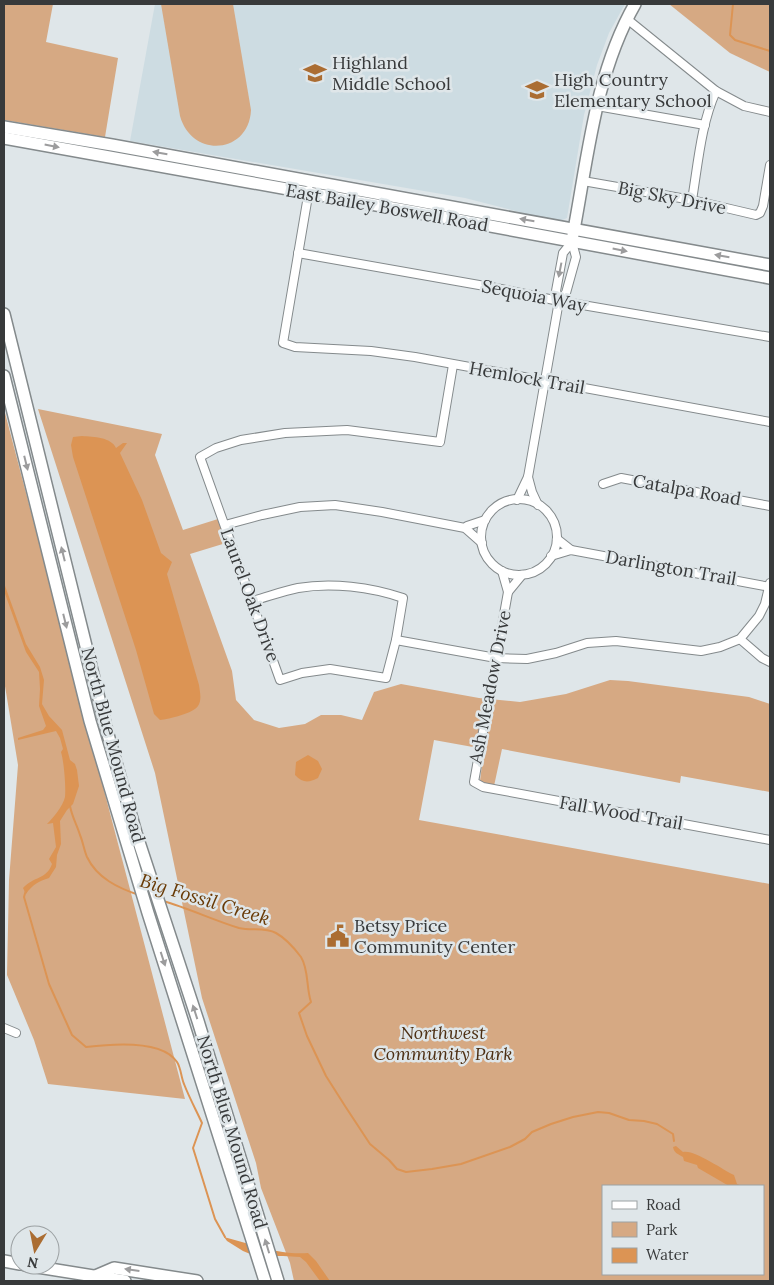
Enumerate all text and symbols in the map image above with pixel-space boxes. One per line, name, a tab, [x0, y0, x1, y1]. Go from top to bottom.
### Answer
place label: Highland Middle School	[332, 51, 451, 95]
school or university icon: Highland Middle School	[302, 60, 328, 86]
place label: High Country Elementary School	[554, 68, 712, 112]
school or university icon: High Country Elementary School	[524, 77, 550, 103]
one-way arrow	[44, 142, 59, 150]
one-way arrow	[152, 149, 168, 157]
street label: Big Sky Drive	[616, 176, 728, 219]
street label: East Bailey Boswell Road	[284, 178, 490, 237]
one-way arrow	[518, 215, 534, 223]
one-way arrow	[613, 247, 629, 255]
one-way arrow	[714, 251, 730, 259]
one-way arrow	[556, 263, 564, 278]
street label: Sequoia Way	[480, 274, 589, 317]
street label: Hemlock Trail	[467, 356, 587, 399]
one-way arrow	[22, 456, 30, 471]
street label: Catalpa Road	[631, 469, 743, 510]
street label: Laurel Oak Drive	[216, 525, 285, 665]
street label: Darlington Trail	[604, 545, 738, 590]
one-way arrow	[59, 546, 67, 561]
street label: Ash Meadow Drive	[463, 608, 516, 767]
one-way arrow	[61, 613, 69, 628]
street label: North Blue Mound Road	[76, 645, 151, 845]
street label: Fall Wood Trail	[558, 790, 685, 835]
water label: Big Fossil Creek	[137, 868, 273, 930]
place label: Betsy Price Community Center	[354, 914, 515, 958]
public building icon: Betsy Price Community Center	[325, 923, 351, 949]
one-way arrow	[160, 952, 168, 967]
one-way arrow	[191, 1005, 198, 1020]
park label: Northwest Community Park	[373, 1021, 513, 1065]
street label: North Blue Mound Road	[192, 1032, 273, 1232]
legend	[602, 1185, 764, 1275]
text: Road	[646, 1195, 681, 1214]
text: Park	[646, 1220, 677, 1239]
north arrow	[10, 1225, 60, 1275]
one-way arrow	[263, 1239, 271, 1254]
text: Water	[646, 1245, 689, 1264]
text: N	[26, 1253, 40, 1273]
one-way arrow	[124, 1266, 140, 1274]

